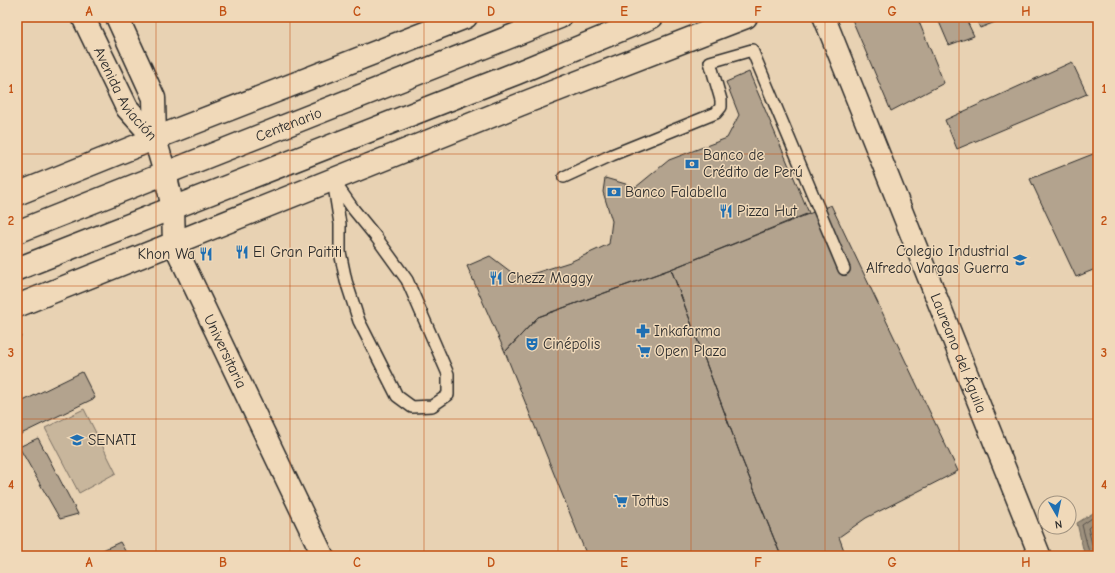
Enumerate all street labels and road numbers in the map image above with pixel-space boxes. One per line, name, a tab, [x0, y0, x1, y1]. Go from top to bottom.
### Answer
street label: Avenida Aviación	[90, 44, 161, 144]
street label: Centenario	[253, 103, 324, 146]
street label: Laureano del Águila	[927, 291, 991, 416]
street label: Universitaria	[200, 311, 251, 391]

